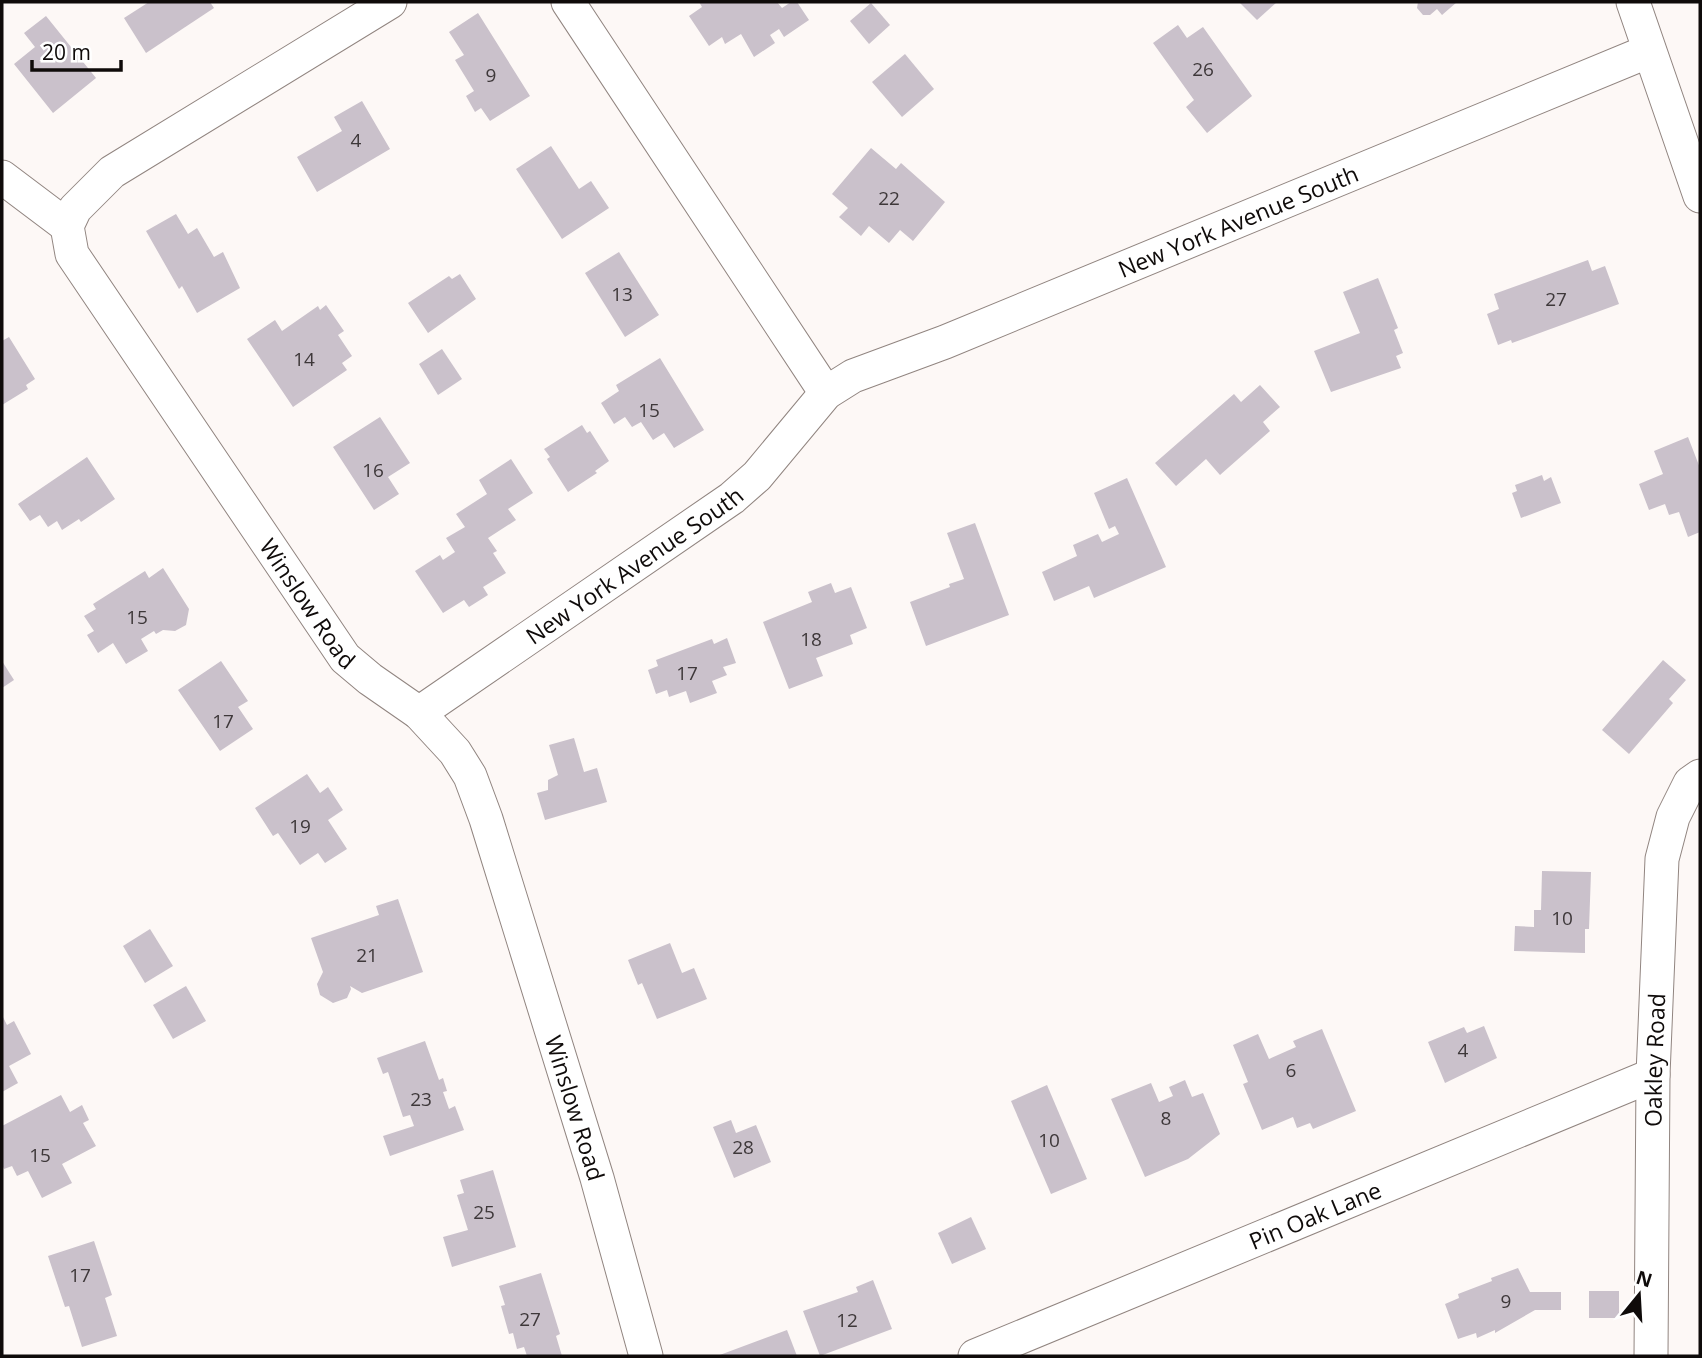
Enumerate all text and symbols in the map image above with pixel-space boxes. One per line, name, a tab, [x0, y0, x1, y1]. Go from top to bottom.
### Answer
scale bar	[32, 28, 121, 72]
text: 20 m	[42, 38, 91, 66]
house number: 26	[1192, 56, 1214, 82]
house number: 9	[486, 62, 496, 88]
house number: 4	[351, 127, 362, 153]
street label: New York Avenue South	[1113, 157, 1363, 285]
house number: 22	[878, 185, 900, 211]
house number: 13	[611, 281, 633, 307]
house number: 27	[1545, 286, 1567, 312]
house number: 14	[293, 346, 315, 372]
house number: 15	[638, 397, 660, 423]
house number: 16	[362, 457, 384, 483]
street label: New York Avenue South	[519, 479, 750, 651]
street label: Winslow Road	[253, 532, 362, 676]
house number: 15	[126, 604, 148, 630]
house number: 18	[800, 626, 822, 652]
house number: 17	[676, 660, 698, 686]
house number: 17	[212, 708, 234, 734]
house number: 19	[289, 813, 311, 839]
house number: 10	[1551, 905, 1573, 931]
house number: 21	[356, 942, 378, 968]
street label: Oakley Road	[1637, 992, 1672, 1127]
street label: Winslow Road	[538, 1031, 613, 1185]
house number: 4	[1458, 1037, 1469, 1063]
house number: 6	[1286, 1057, 1296, 1083]
house number: 23	[410, 1086, 432, 1112]
house number: 8	[1161, 1105, 1171, 1131]
house number: 10	[1038, 1127, 1060, 1153]
house number: 28	[732, 1134, 754, 1160]
house number: 15	[29, 1142, 51, 1168]
street label: Pin Oak Lane	[1244, 1173, 1386, 1257]
house number: 25	[473, 1199, 495, 1225]
north arrow	[1604, 1260, 1674, 1330]
house number: 17	[69, 1262, 91, 1288]
text: N	[1633, 1264, 1656, 1294]
house number: 9	[1501, 1288, 1511, 1314]
house number: 27	[519, 1306, 541, 1332]
house number: 12	[836, 1307, 858, 1333]

